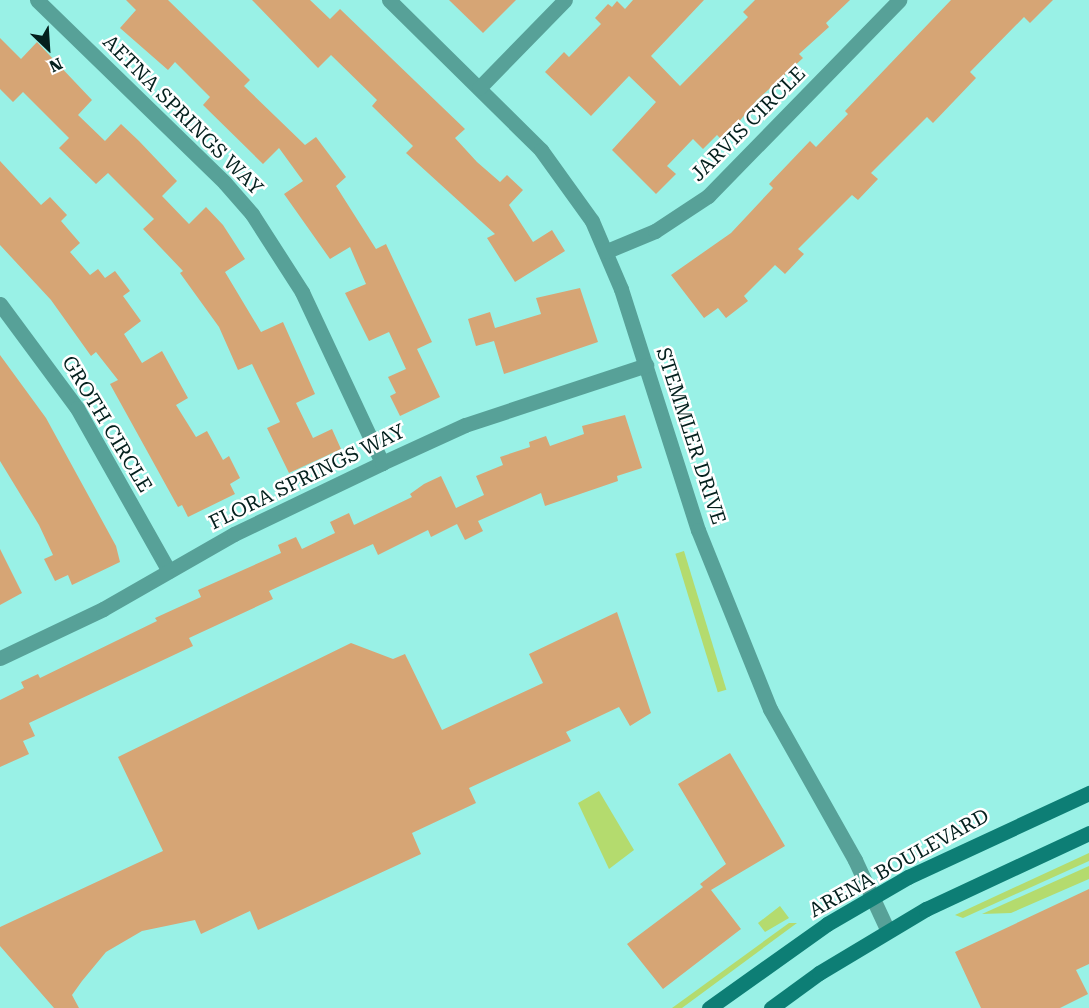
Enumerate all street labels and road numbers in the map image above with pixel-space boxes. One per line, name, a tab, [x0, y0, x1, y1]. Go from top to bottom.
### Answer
street label: AETNA SPRINGS WAY	[98, 30, 268, 200]
street label: JARVIS CIRCLE	[686, 62, 810, 186]
street label: STEMMLER DRIVE	[651, 345, 731, 527]
street label: GROTH CIRCLE	[57, 351, 157, 497]
street label: FLORA SPRINGS WAY	[205, 419, 409, 535]
street label: ARENA BOULEVARD	[805, 804, 993, 922]

